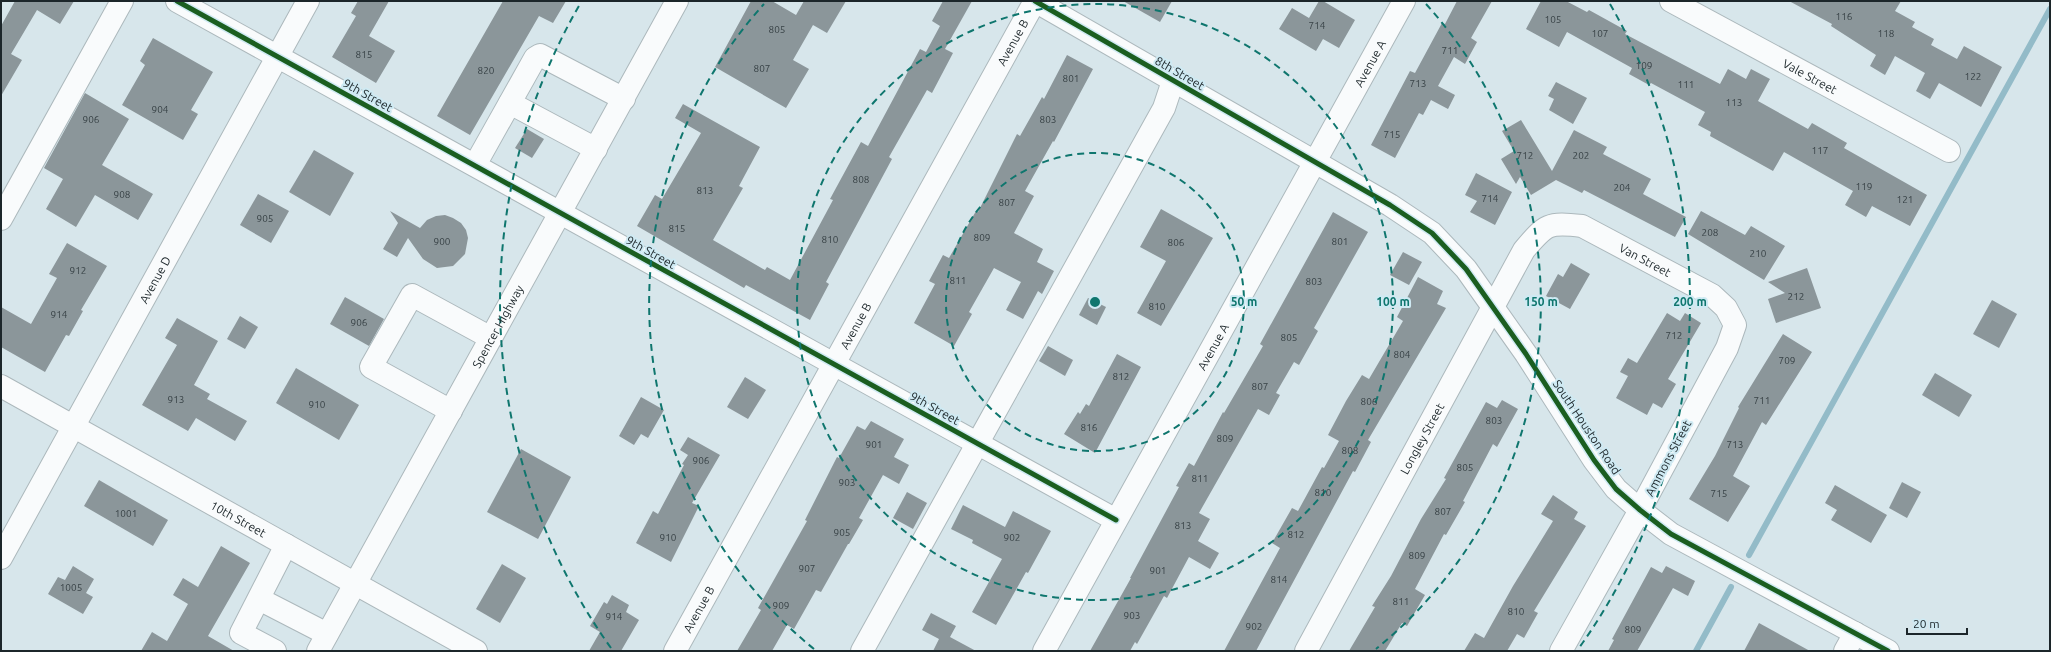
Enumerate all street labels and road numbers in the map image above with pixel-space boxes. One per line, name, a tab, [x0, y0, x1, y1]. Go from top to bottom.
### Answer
street label: Avenue B	[994, 17, 1030, 68]
street label: Avenue A	[1352, 38, 1388, 89]
street label: 8th Street	[1153, 54, 1207, 92]
street label: Vale Street	[1781, 56, 1840, 96]
street label: 9th Street	[341, 76, 395, 114]
street label: 9th Street	[624, 233, 678, 271]
street label: Van Street	[1617, 241, 1674, 279]
street label: Avenue D	[136, 254, 173, 305]
street label: Spencer Highway	[469, 282, 526, 370]
street label: Avenue B	[837, 300, 873, 351]
street label: Avenue A	[1195, 321, 1231, 372]
street label: South Houston Road	[1551, 377, 1623, 477]
street label: 9th Street	[908, 389, 962, 427]
street label: Longley Street	[1397, 400, 1446, 476]
street label: Ammons Street	[1643, 418, 1694, 498]
street label: 10th Street	[209, 498, 269, 539]
street label: Avenue B	[680, 584, 716, 634]

